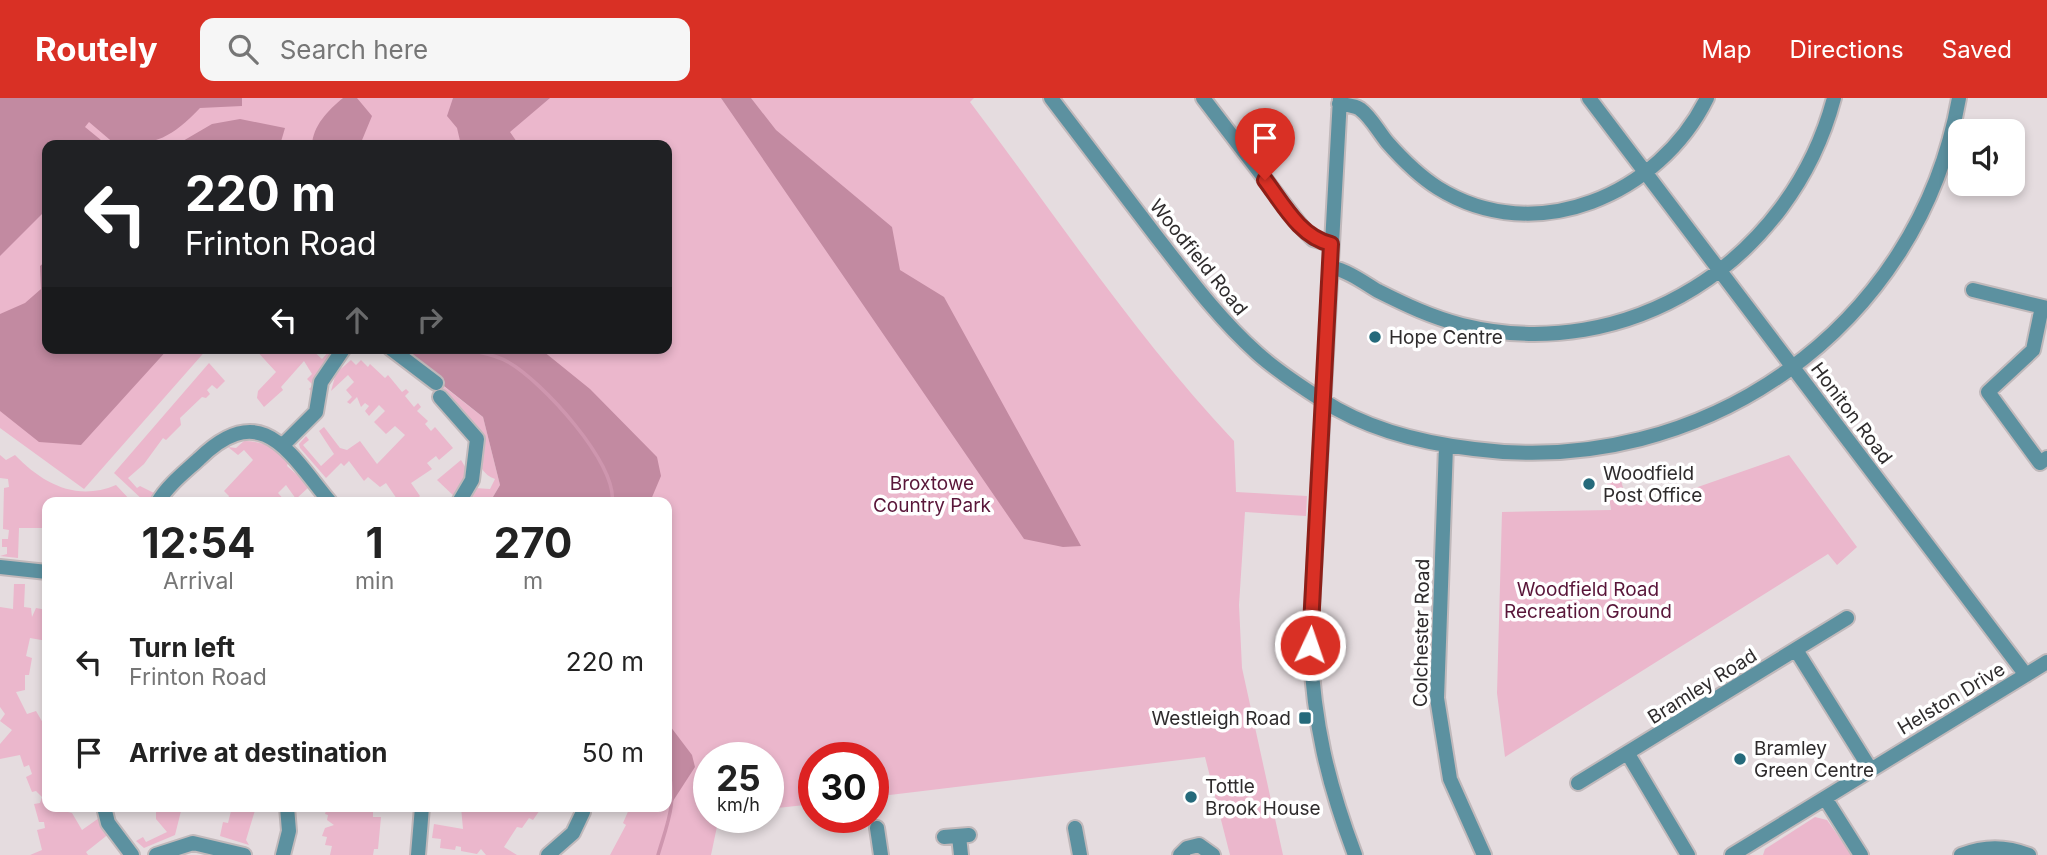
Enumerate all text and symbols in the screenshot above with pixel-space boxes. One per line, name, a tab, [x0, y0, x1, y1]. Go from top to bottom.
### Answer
search box	[200, 18, 690, 81]
text: Routely	[35, 29, 158, 69]
icon: search	[224, 30, 262, 68]
text: Search here	[280, 34, 428, 65]
text: Map	[1702, 35, 1751, 64]
text: Directions	[1789, 35, 1904, 64]
text: Saved	[1942, 35, 2012, 64]
pin	[1235, 108, 1295, 180]
icon: arrive	[1246, 119, 1284, 157]
map controls	[1948, 119, 2025, 196]
button: sound	[1948, 119, 2025, 196]
text: 220 m	[185, 164, 336, 223]
icon: left	[70, 168, 161, 259]
street label: Woodfield Road	[1145, 195, 1252, 320]
text: Frinton Road	[185, 224, 377, 263]
icon: left	[265, 301, 303, 339]
icon: ahead	[338, 301, 376, 339]
icon: right	[411, 301, 449, 339]
place label: Hope Centre	[1389, 326, 1503, 349]
marker: Hope Centre	[1367, 329, 1383, 345]
street label: Honiton Road	[1806, 358, 1897, 469]
place label: Woodfield Post Office	[1603, 462, 1702, 507]
park label: Broxtowe Country Park	[873, 472, 992, 517]
marker: Woodfield Post Office	[1581, 476, 1597, 492]
text: 12:54	[142, 517, 255, 568]
text: 1	[366, 517, 384, 568]
text: 270	[494, 517, 572, 568]
street label: Colchester Road	[1409, 559, 1434, 707]
text: Arrival	[163, 567, 234, 595]
text: min	[355, 567, 394, 595]
text: m	[523, 567, 543, 595]
park label: Woodfield Road Recreation Ground	[1504, 578, 1672, 623]
position arrow	[1273, 608, 1347, 682]
text: Turn left	[129, 632, 235, 663]
icon: left	[70, 643, 108, 681]
street label: Bramley Road	[1644, 644, 1761, 729]
text: 220 m	[566, 646, 644, 677]
street label: Helston Drive	[1893, 657, 2009, 739]
text: Frinton Road	[129, 663, 267, 691]
place label: Westleigh Road	[1152, 707, 1291, 730]
marker: Westleigh Road	[1297, 710, 1313, 726]
icon: arrive	[70, 734, 108, 772]
text: Arrive at destination	[129, 737, 388, 768]
text: 50 m	[582, 737, 644, 768]
place label: Bramley Green Centre	[1754, 737, 1874, 782]
speed limit sign: 30	[798, 742, 889, 833]
marker: Bramley Green Centre	[1732, 751, 1748, 767]
text: 25	[716, 757, 761, 799]
place label: Tottle Brook House	[1205, 775, 1321, 820]
marker: Tottle Brook House	[1183, 789, 1199, 805]
text: km/h	[717, 794, 760, 815]

